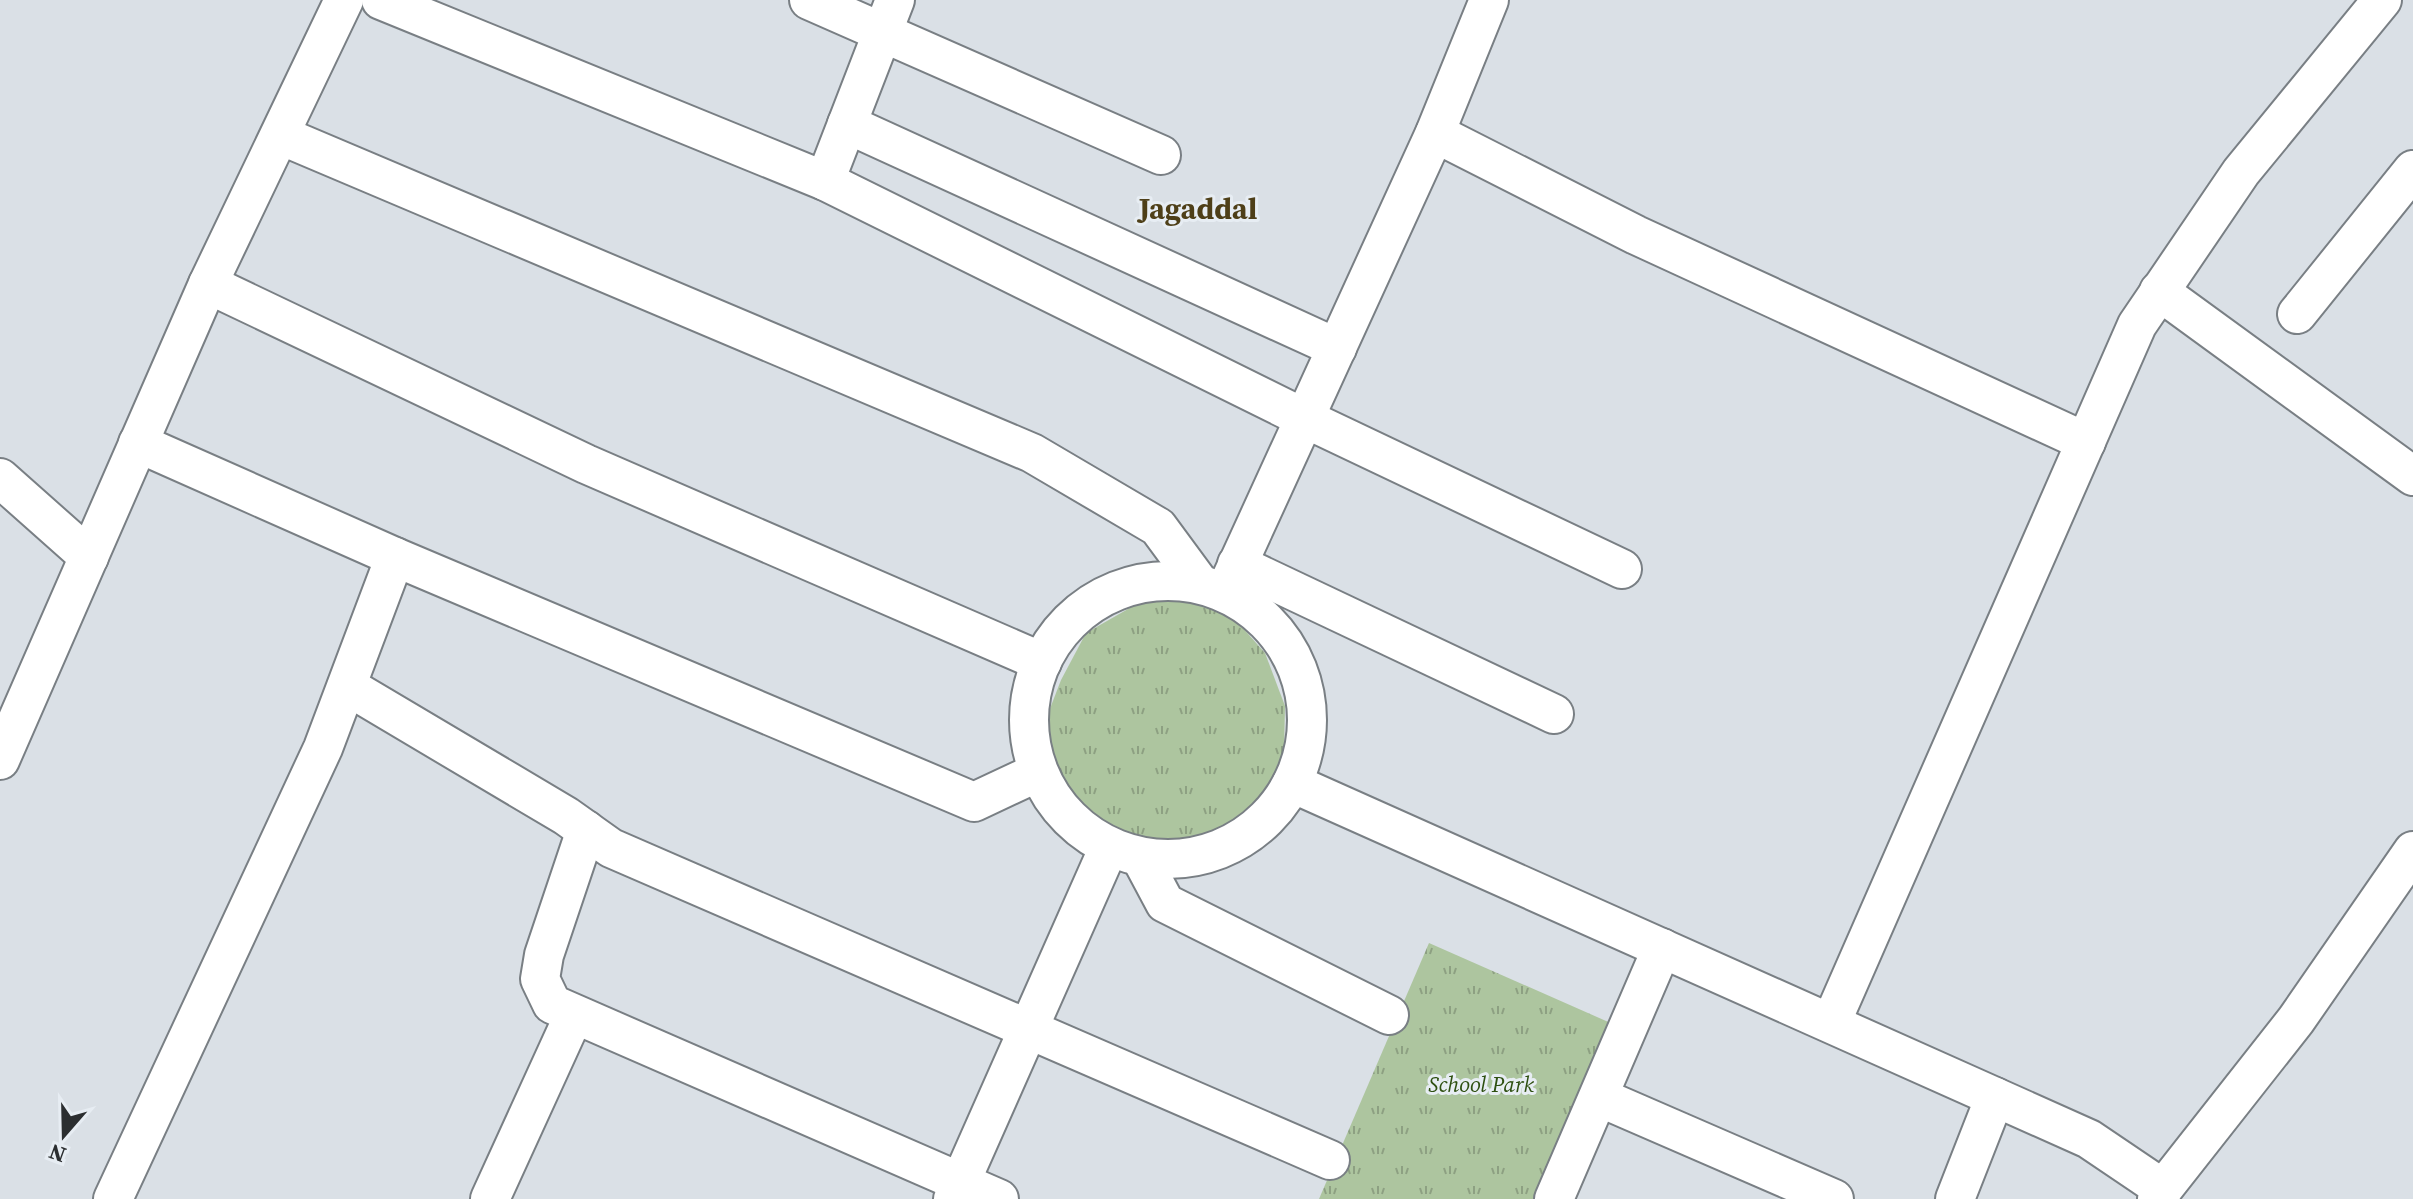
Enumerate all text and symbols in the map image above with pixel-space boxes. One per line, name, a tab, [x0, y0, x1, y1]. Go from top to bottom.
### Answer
district label: Jagaddal	[1137, 188, 1257, 229]
park label: School Park	[1428, 1069, 1534, 1099]
north arrow	[24, 1095, 104, 1175]
text: N	[44, 1137, 70, 1171]

